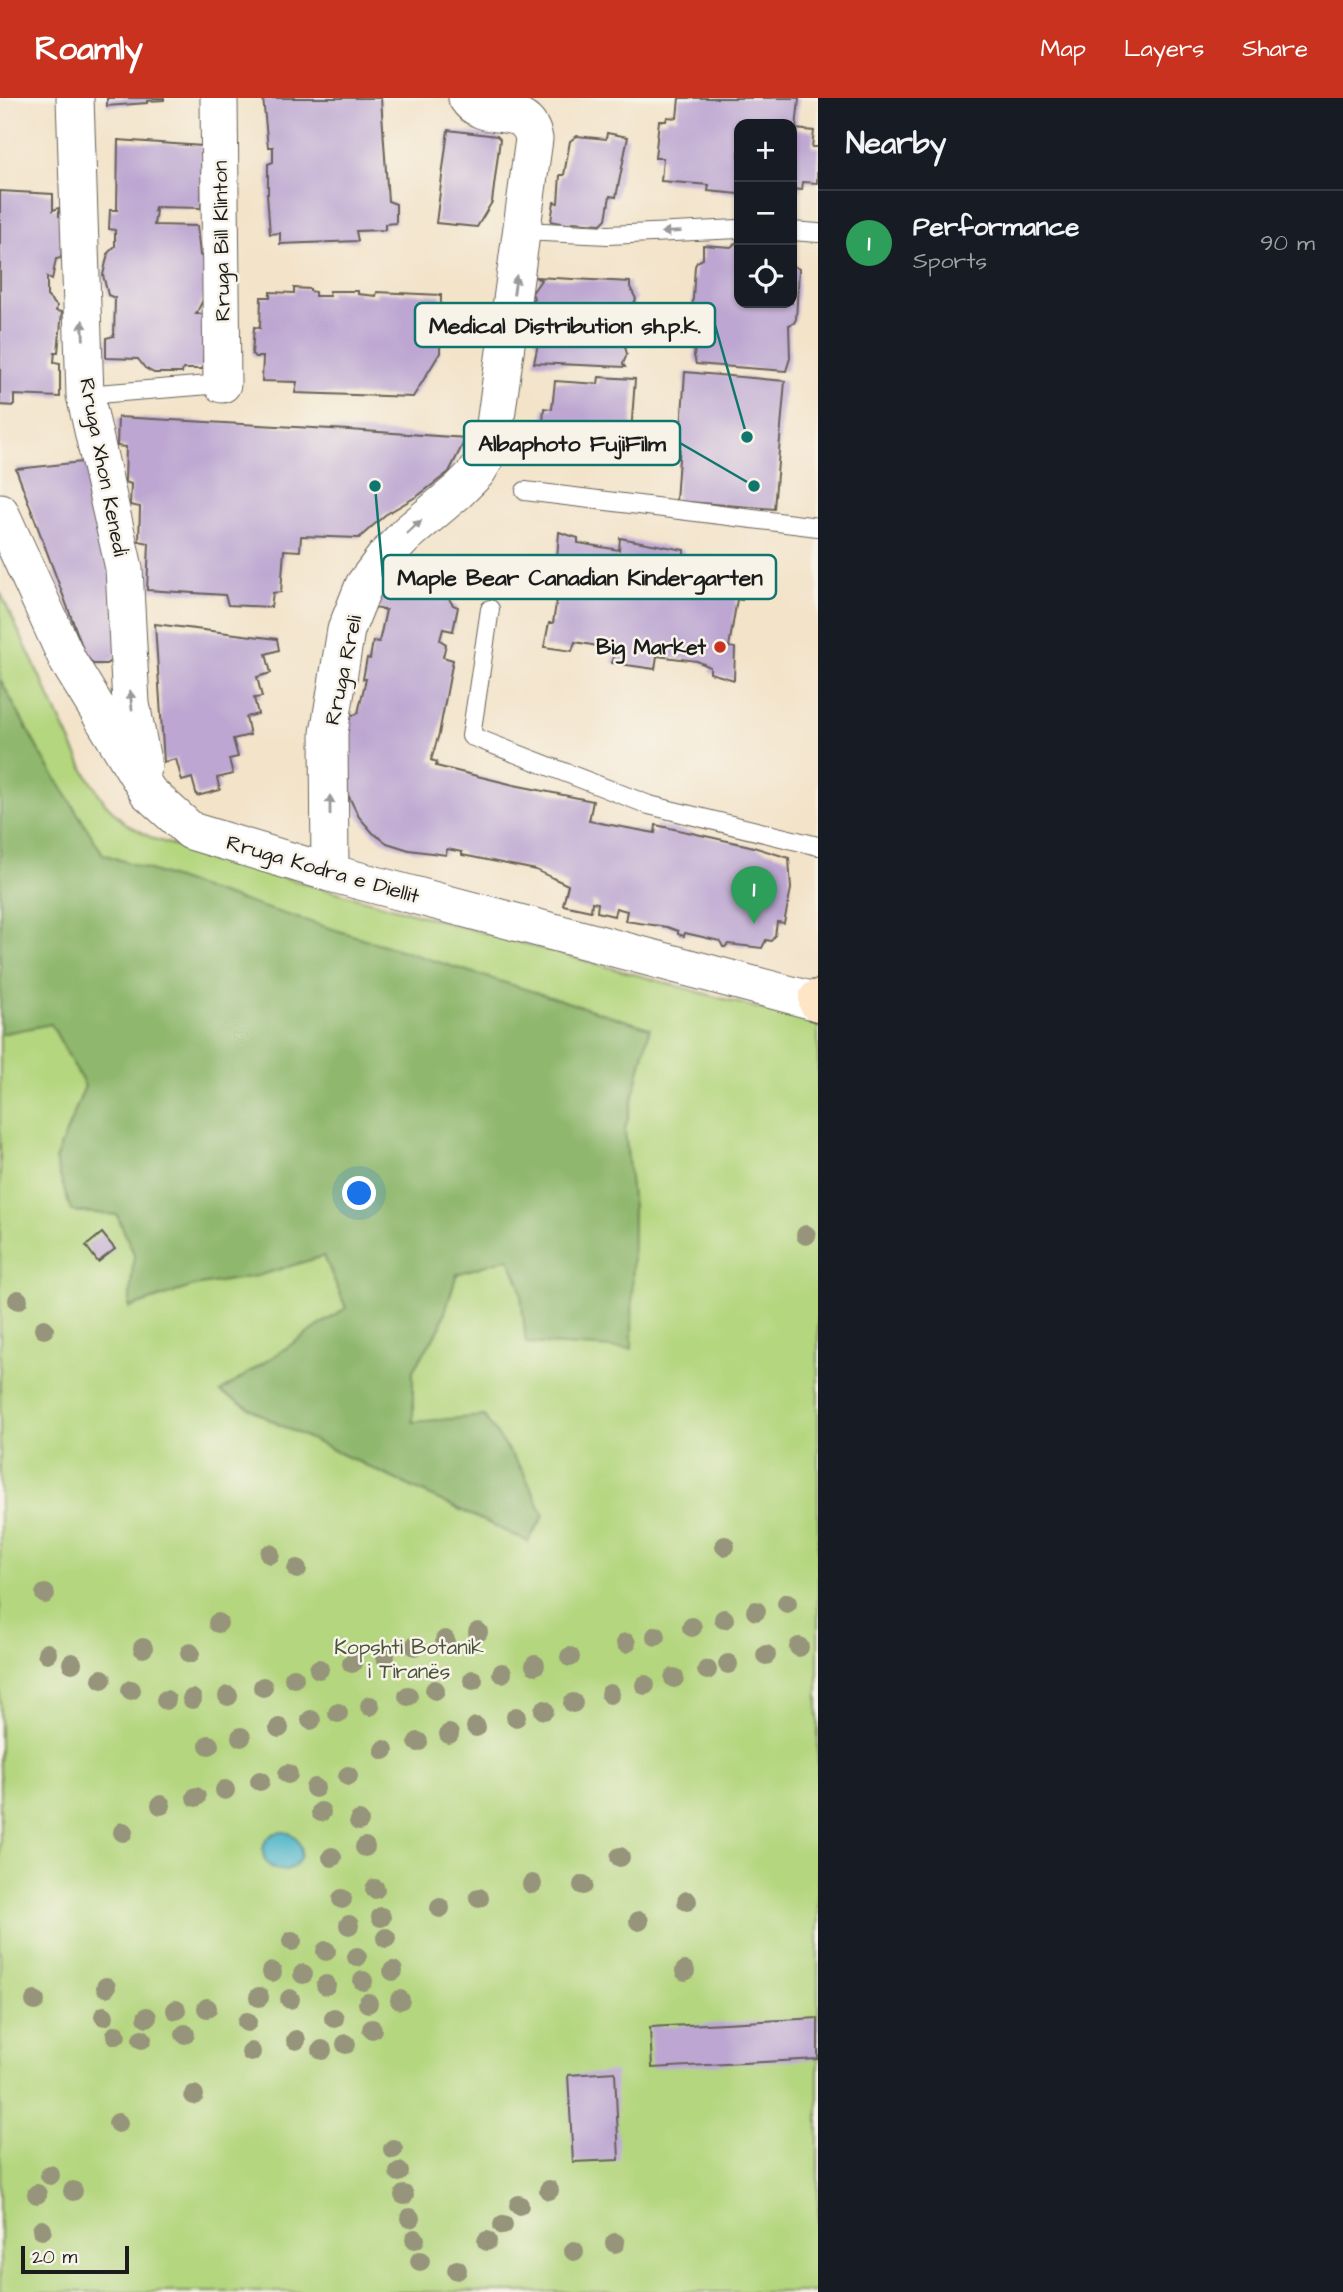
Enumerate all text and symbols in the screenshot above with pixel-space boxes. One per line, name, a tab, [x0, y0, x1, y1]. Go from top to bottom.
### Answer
text: Roamly	[35, 26, 143, 72]
text: Map	[1041, 32, 1086, 66]
text: Layers	[1124, 32, 1204, 66]
text: Share	[1242, 32, 1308, 66]
map controls	[734, 119, 797, 308]
button: +	[734, 119, 797, 182]
text: Nearby	[846, 123, 946, 165]
street label: Rruga Bill Klinton	[206, 160, 239, 322]
button: −	[734, 182, 797, 245]
text: Performance	[913, 209, 1079, 245]
one-way arrow	[660, 226, 682, 237]
text: 1	[868, 227, 870, 259]
text: 90 m	[1260, 227, 1315, 259]
button: locate	[734, 245, 797, 308]
text: Sports	[913, 245, 987, 277]
one-way arrow	[509, 274, 520, 296]
callout: Medical Distribution sh.p.k.	[415, 303, 715, 347]
text: Medical Distribution sh.p.k.	[429, 310, 701, 342]
one-way arrow	[78, 319, 89, 341]
street label: Rruga Xhon Kenedi	[70, 376, 135, 559]
callout: Albaphoto FujiFilm	[464, 421, 680, 465]
text: Albaphoto FujiFilm	[478, 428, 667, 460]
one-way arrow	[405, 520, 422, 536]
callout: Maple Bear Canadian Kindergarten	[383, 555, 776, 599]
text: Maple Bear Canadian Kindergarten	[397, 562, 763, 595]
street label: Rruga Rreli	[318, 613, 371, 728]
place label: Big Market	[596, 633, 706, 664]
marker: Big Market	[712, 639, 728, 655]
one-way arrow	[125, 689, 136, 711]
one-way arrow	[324, 794, 336, 816]
street label: Rruga Kodra e Diellit	[223, 828, 423, 913]
pin: 1	[731, 866, 777, 924]
your location	[342, 1176, 376, 1210]
park label: Kopshti Botanik i Tiranës	[334, 1633, 484, 1686]
scale bar	[21, 2243, 130, 2275]
text: 20 m	[32, 2244, 77, 2271]

